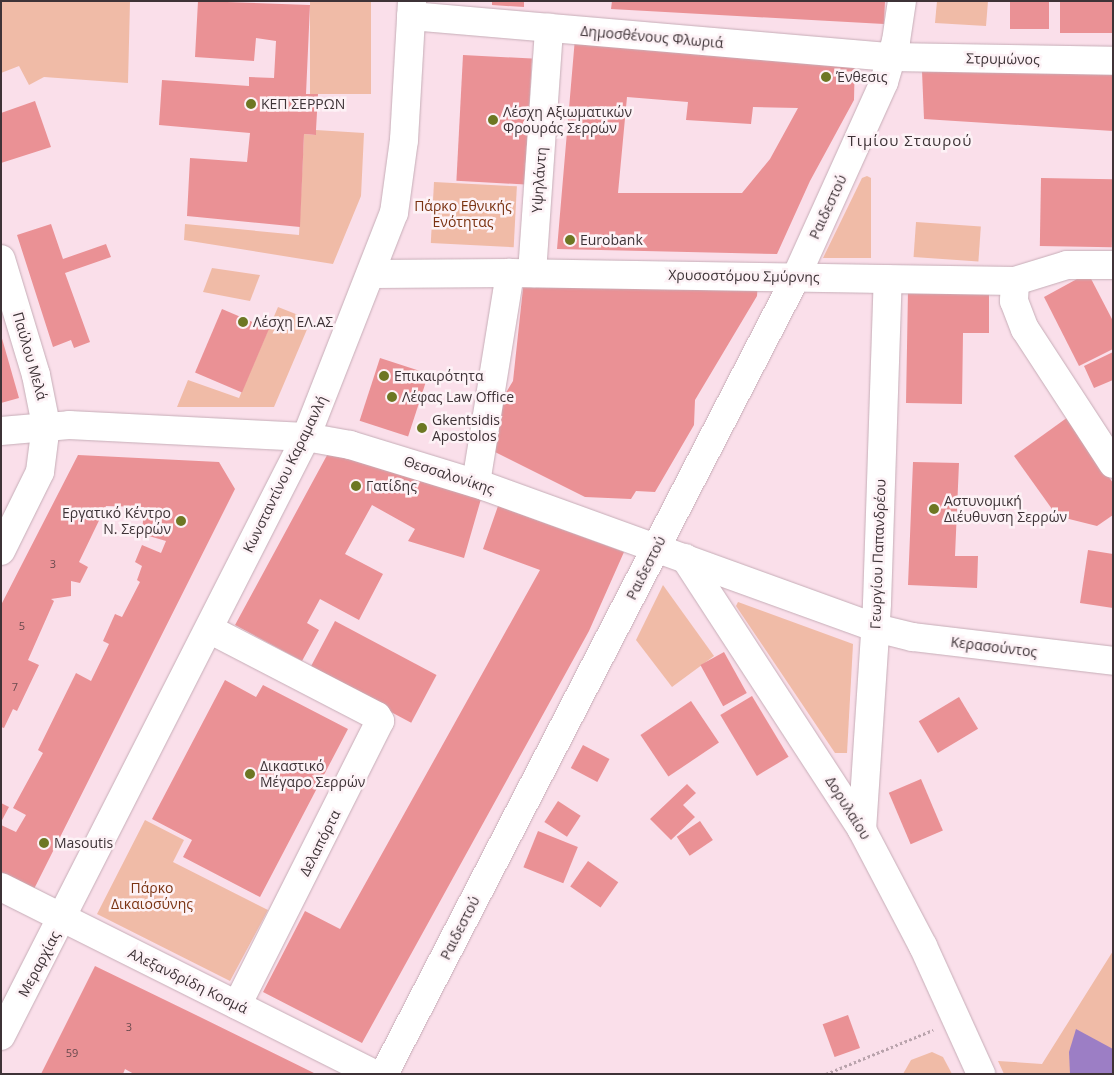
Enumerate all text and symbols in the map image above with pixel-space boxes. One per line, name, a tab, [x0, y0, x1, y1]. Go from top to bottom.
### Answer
street label: Δημοσθένους Φλωριά	[580, 22, 724, 52]
street label: Στρυμώνος	[966, 50, 1040, 68]
place label: Ένθεσις	[836, 69, 887, 85]
marker: Ένθεσις	[820, 71, 832, 83]
place label: ΚΕΠ ΣΕΡΡΩΝ	[261, 96, 345, 112]
marker: ΚΕΠ ΣΕΡΡΩΝ	[245, 98, 257, 110]
place label: Λέσχη Αξιωματικών Φρουράς Σερρών	[503, 104, 632, 136]
marker: Λέσχη Αξιωματικών Φρουράς Σερρών	[487, 114, 499, 126]
district label: Τιμίου Σταυρού	[846, 132, 974, 150]
street label: Υψηλάντη	[528, 147, 550, 213]
street label: Ραιδεστού	[806, 172, 850, 242]
park label: Πάρκο Εθνικής Ενότητας	[414, 198, 512, 230]
place label: Eurobank	[580, 232, 643, 248]
marker: Eurobank	[564, 234, 576, 246]
street label: Χρυσοστόμου Σμύρνης	[668, 266, 820, 286]
street label: Παύλου Μελά	[9, 310, 51, 402]
place label: Λέσχη ΕΛ.ΑΣ	[253, 314, 333, 330]
marker: Λέσχη ΕΛ.ΑΣ	[237, 316, 249, 328]
place label: Επικαιρότητα	[394, 368, 484, 384]
marker: Επικαιρότητα	[378, 370, 390, 382]
place label: Λέφας Law Office	[402, 389, 514, 405]
marker: Λέφας Law Office	[386, 391, 398, 403]
street label: Κωνσταντίνου Καραμανλή	[240, 393, 330, 555]
place label: Gkentsidis Apostolos	[432, 412, 500, 444]
marker: Gkentsidis Apostolos	[416, 422, 428, 434]
street label: Θεσσαλονίκης	[402, 452, 496, 498]
place label: Γατίδης	[366, 478, 417, 494]
street label: Γεωργίου Παπανδρέου	[867, 479, 889, 629]
marker: Γατίδης	[350, 480, 362, 492]
place label: Αστυνομική Διέυθυνση Σερρών	[944, 493, 1067, 526]
marker: Αστυνομική Διέυθυνση Σερρών	[928, 503, 940, 515]
place label: Εργατικό Κέντρο Ν. Σερρών	[62, 505, 171, 538]
marker: Εργατικό Κέντρο Ν. Σερρών	[175, 515, 187, 527]
street label: Ραιδεστού	[623, 533, 669, 603]
house number: 3	[50, 557, 56, 571]
house number: 5	[19, 619, 25, 633]
street label: Κερασούντος	[950, 633, 1038, 661]
house number: 7	[12, 680, 18, 694]
place label: Δικαστικό Μέγαρο Σερρών	[260, 758, 365, 790]
marker: Δικαστικό Μέγαρο Σερρών	[244, 768, 256, 780]
street label: Δορυλαίου	[822, 773, 874, 843]
street label: Δελαπόρτα	[296, 807, 344, 879]
place label: Masoutis	[54, 835, 113, 851]
marker: Masoutis	[38, 837, 50, 849]
park label: Πάρκο Δικαιοσύνης	[111, 880, 193, 912]
street label: Ραιδεστού	[437, 893, 483, 963]
street label: Μεραρχίας	[15, 928, 63, 1000]
street label: Αλεξανδρίδη Κοσμά	[126, 945, 250, 1017]
house number: 3	[126, 1020, 132, 1034]
house number: 59	[66, 1046, 78, 1060]

